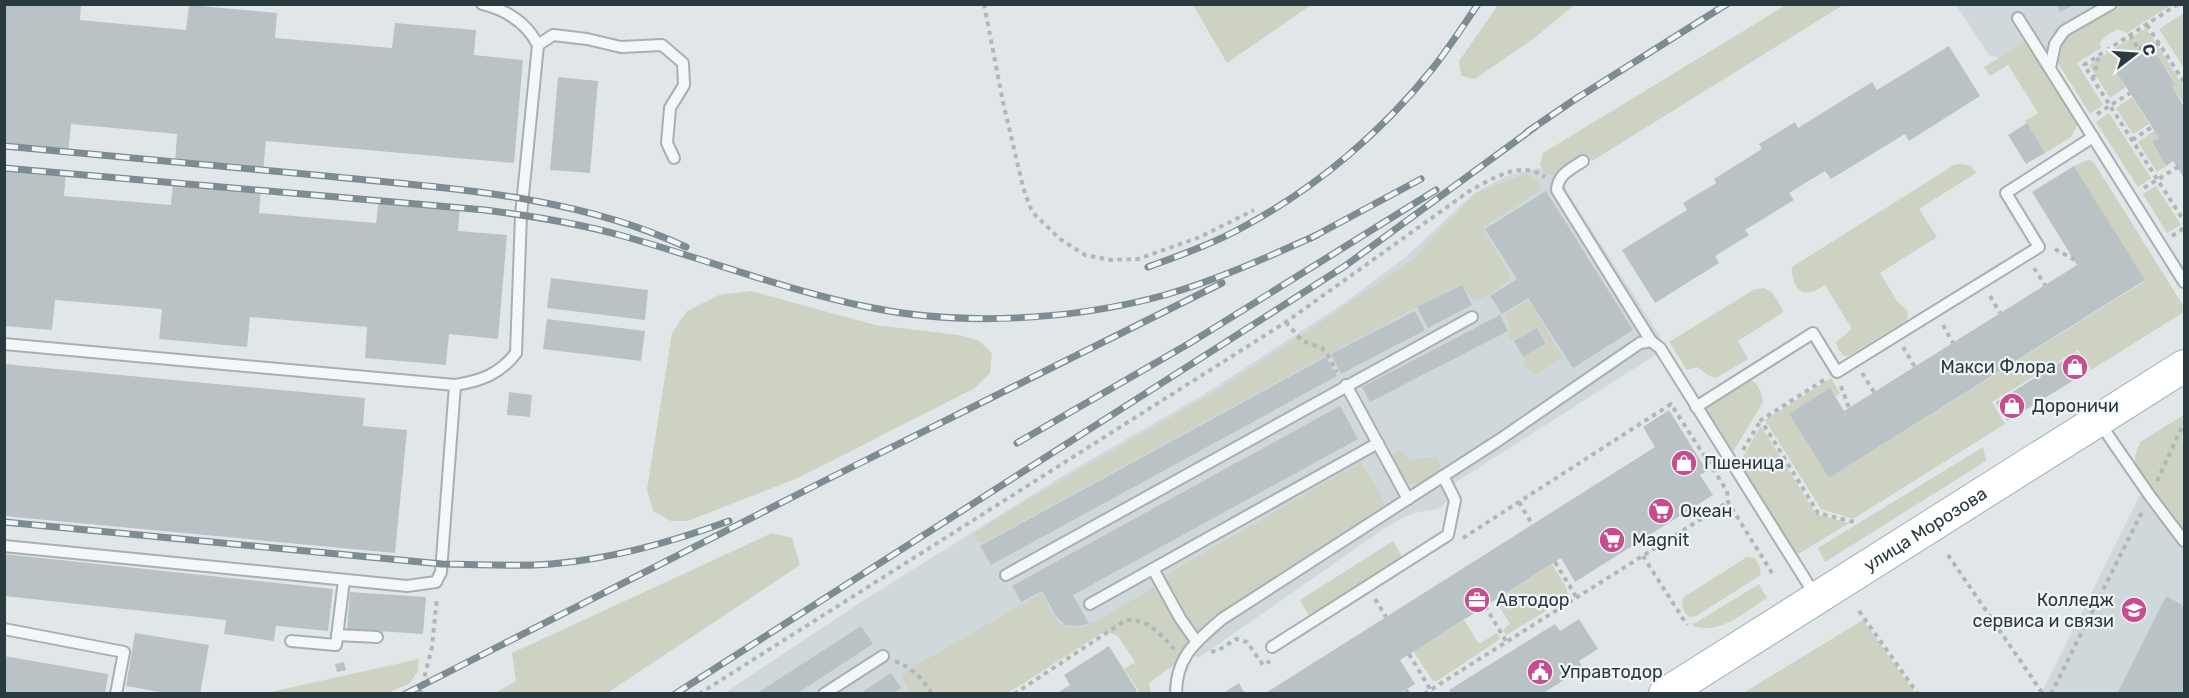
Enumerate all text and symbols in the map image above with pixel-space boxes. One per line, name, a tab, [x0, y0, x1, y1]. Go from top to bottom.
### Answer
north arrow	[2105, 24, 2165, 84]
text: С	[2138, 42, 2160, 58]
shop icon: Макси Флора	[2060, 352, 2090, 382]
place label: Макси Флора	[1940, 356, 2056, 378]
shop icon: Дороничи	[1997, 391, 2027, 421]
place label: Дороничи	[2032, 395, 2119, 417]
shop icon: Пшеница	[1669, 448, 1699, 478]
place label: Пшеница	[1704, 452, 1784, 474]
street label: улица Морозова	[1860, 482, 1991, 577]
supermarket icon: Океан	[1646, 496, 1676, 526]
place label: Океан	[1680, 500, 1732, 522]
supermarket icon: Magnit	[1597, 525, 1627, 555]
place label: Magnit	[1632, 529, 1689, 551]
office icon: Автодор	[1462, 585, 1492, 615]
place label: Автодор	[1496, 589, 1570, 611]
place label: Колледж сервиса и связи	[1973, 589, 2114, 632]
school or university icon: Колледж сервиса и связи	[2119, 595, 2149, 625]
public building icon: Управтодор	[1525, 657, 1555, 687]
place label: Управтодор	[1560, 661, 1663, 683]

